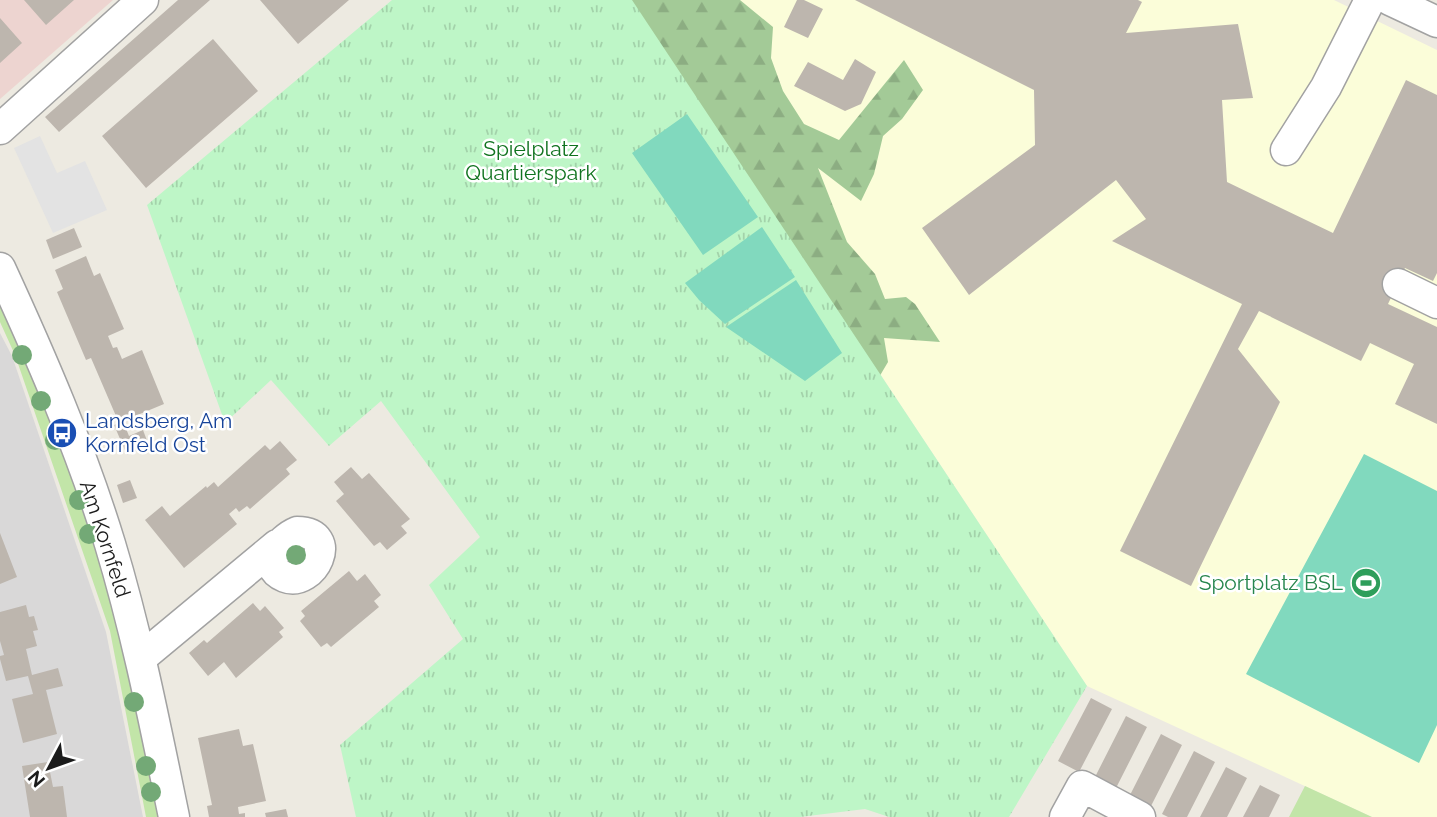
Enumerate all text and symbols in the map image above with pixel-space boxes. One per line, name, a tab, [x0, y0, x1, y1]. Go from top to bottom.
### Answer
park label: Spielplatz Quartierspark	[465, 136, 597, 185]
place label: Landsberg, Am Kornfeld Ost	[85, 408, 232, 457]
bus stop icon: Landsberg, Am Kornfeld Ost	[45, 416, 79, 450]
street label: Am Kornfeld	[75, 477, 136, 600]
sports icon: Sportplatz BSL	[1349, 566, 1383, 600]
place label: Sportplatz BSL	[1199, 570, 1343, 595]
north arrow	[14, 733, 84, 803]
text: N	[23, 766, 49, 792]

